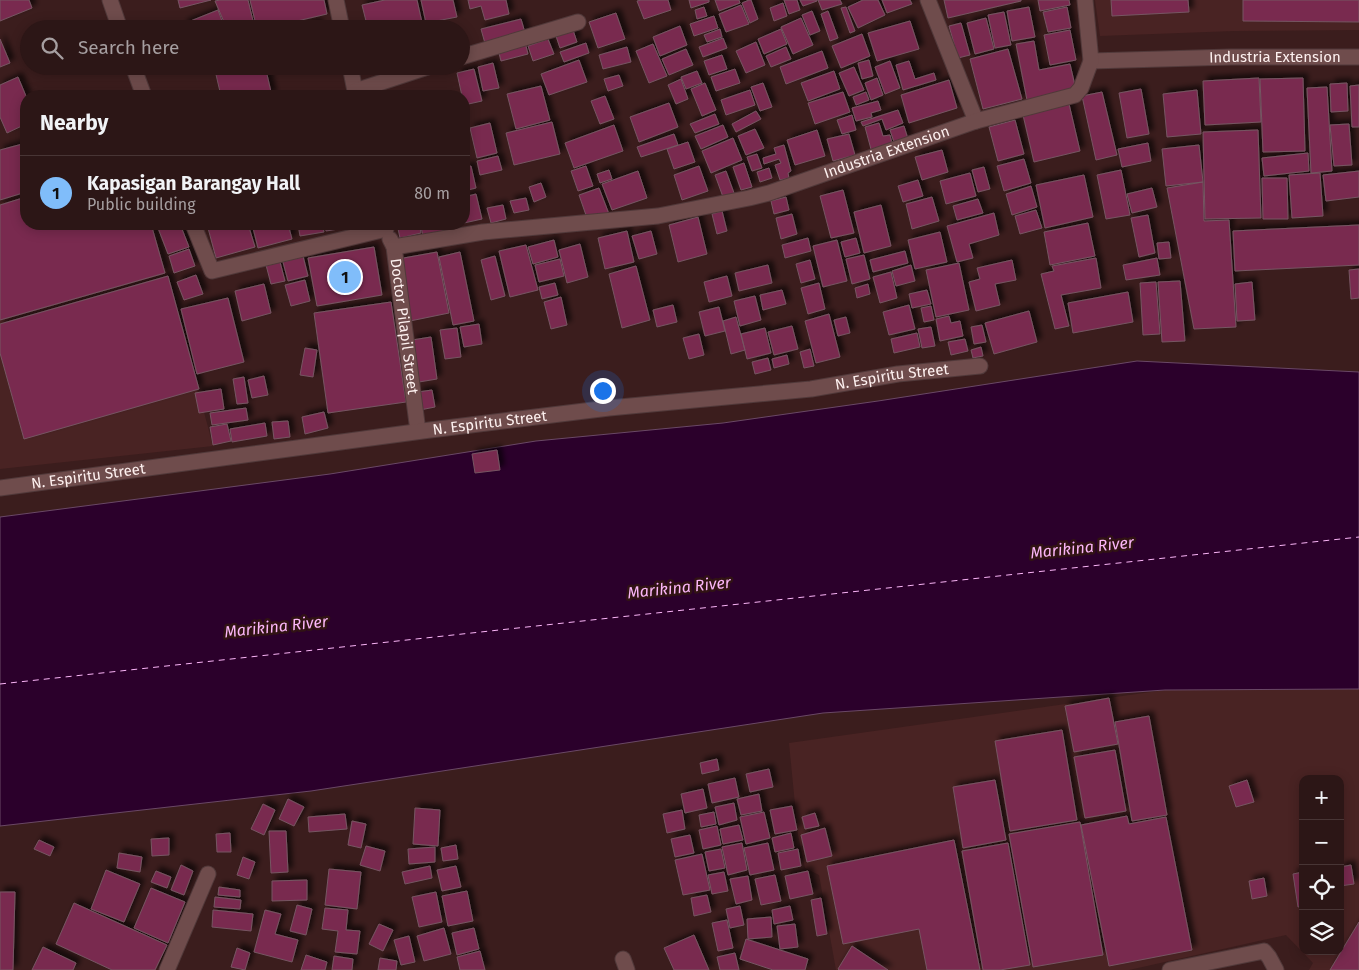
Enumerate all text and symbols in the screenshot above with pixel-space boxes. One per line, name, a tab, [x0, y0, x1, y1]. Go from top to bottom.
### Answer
search box	[20, 20, 470, 75]
icon: search	[38, 34, 66, 62]
text: Search here	[78, 36, 179, 59]
street label: Industria Extension	[1209, 48, 1341, 67]
text: Nearby	[40, 110, 108, 136]
street label: Industria Extension	[821, 122, 952, 182]
text: Kapasigan Barangay Hall	[87, 172, 300, 195]
text: 1	[52, 184, 60, 203]
text: 80 m	[414, 184, 450, 203]
text: Public building	[87, 195, 195, 214]
street label: Doctor Pilapil Street	[387, 257, 422, 396]
pin: 1	[329, 258, 361, 296]
street label: N. Espiritu Street	[834, 360, 950, 394]
your location	[590, 378, 616, 404]
street label: N. Espiritu Street	[432, 407, 548, 439]
street label: N. Espiritu Street	[30, 459, 147, 493]
water label: Marikina River	[1029, 533, 1136, 562]
water label: Marikina River	[626, 573, 733, 602]
water label: Marikina River	[223, 612, 330, 641]
map controls	[1299, 775, 1344, 955]
button: +	[1299, 775, 1344, 820]
button: −	[1299, 820, 1344, 865]
button: locate	[1299, 865, 1344, 910]
button: layers	[1299, 910, 1344, 955]

